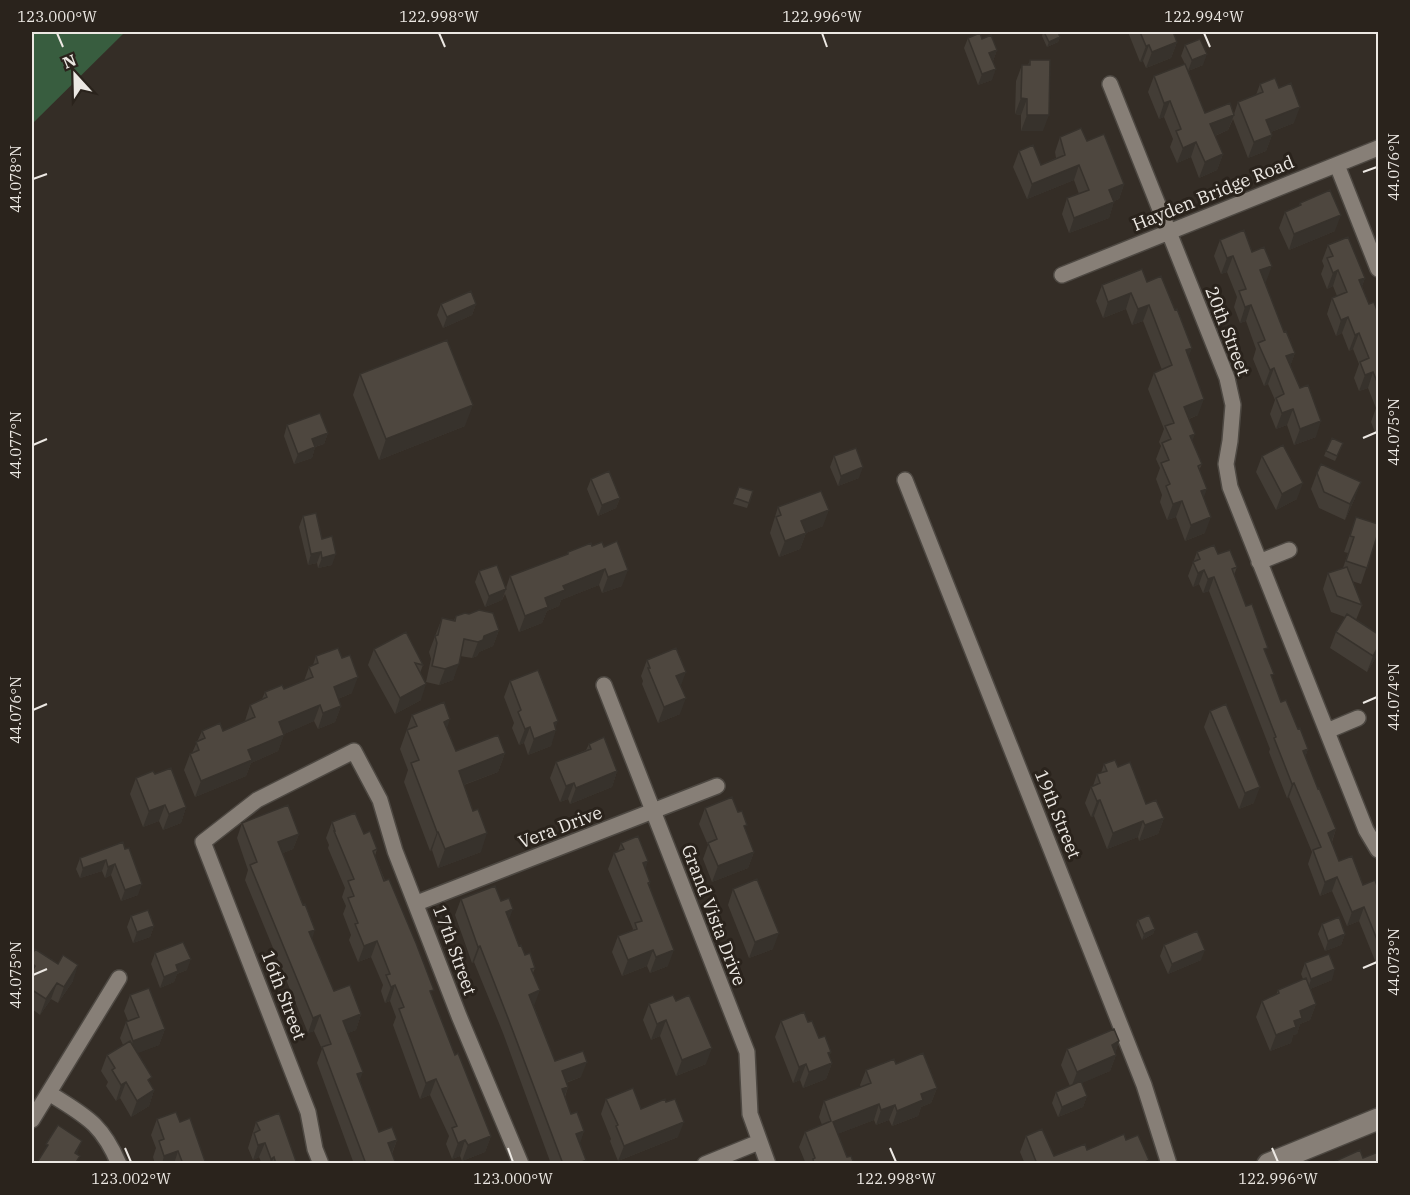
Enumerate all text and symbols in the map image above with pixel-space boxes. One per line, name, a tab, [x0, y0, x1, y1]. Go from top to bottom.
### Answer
text: 123.000°W	[17, 7, 97, 26]
text: 122.998°W	[399, 7, 479, 26]
text: 122.996°W	[782, 7, 862, 26]
text: 122.994°W	[1164, 7, 1244, 26]
north arrow	[45, 45, 105, 105]
text: N	[60, 49, 79, 73]
text: 44.076°N	[1384, 133, 1403, 201]
text: 44.078°N	[6, 145, 25, 213]
street label: Hayden Bridge Road	[1129, 150, 1297, 236]
street label: 20th Street	[1200, 283, 1256, 379]
text: 44.075°N	[1384, 398, 1403, 466]
text: 44.077°N	[6, 411, 25, 479]
text: 44.074°N	[1384, 663, 1403, 731]
text: 44.076°N	[6, 676, 25, 744]
street label: 19th Street	[1030, 766, 1086, 862]
street label: Vera Drive	[515, 800, 605, 854]
street label: Grand Vista Drive	[677, 841, 751, 989]
street label: 17th Street	[428, 902, 482, 998]
text: 44.073°N	[1384, 928, 1403, 996]
text: 44.075°N	[6, 941, 25, 1009]
street label: 16th Street	[256, 947, 312, 1043]
text: 123.002°W	[91, 1169, 171, 1188]
text: 123.000°W	[473, 1169, 553, 1188]
text: 122.998°W	[856, 1169, 936, 1188]
text: 122.996°W	[1238, 1169, 1318, 1188]

